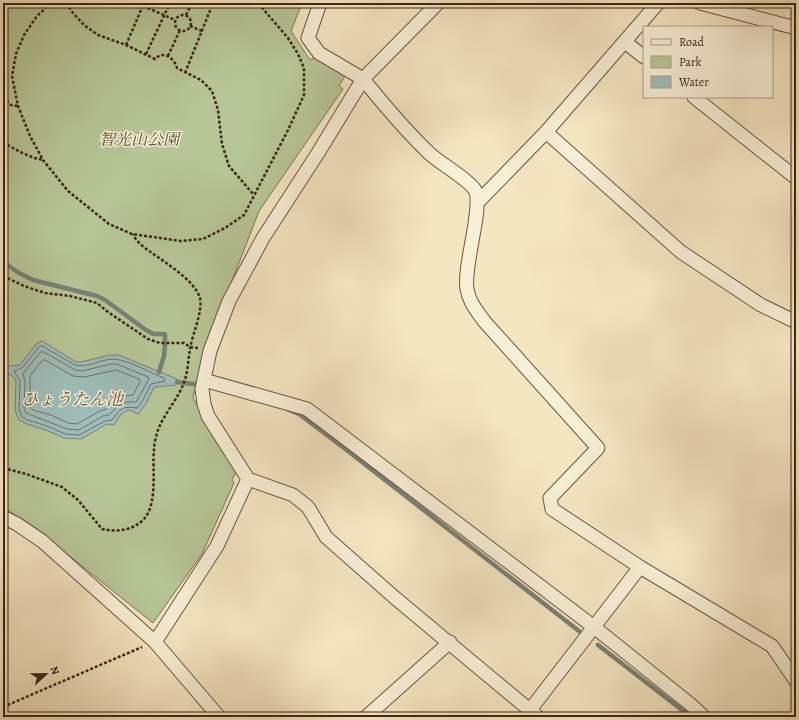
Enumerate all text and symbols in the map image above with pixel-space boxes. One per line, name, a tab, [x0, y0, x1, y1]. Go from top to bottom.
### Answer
legend	[643, 26, 773, 98]
text: Road	[679, 34, 705, 50]
text: Park	[679, 54, 702, 70]
text: Water	[678, 74, 709, 90]
park label: 智光山公園	[99, 129, 182, 151]
water label: ひょうたん池	[21, 388, 125, 411]
north arrow	[26, 654, 66, 694]
text: N	[46, 664, 63, 677]

